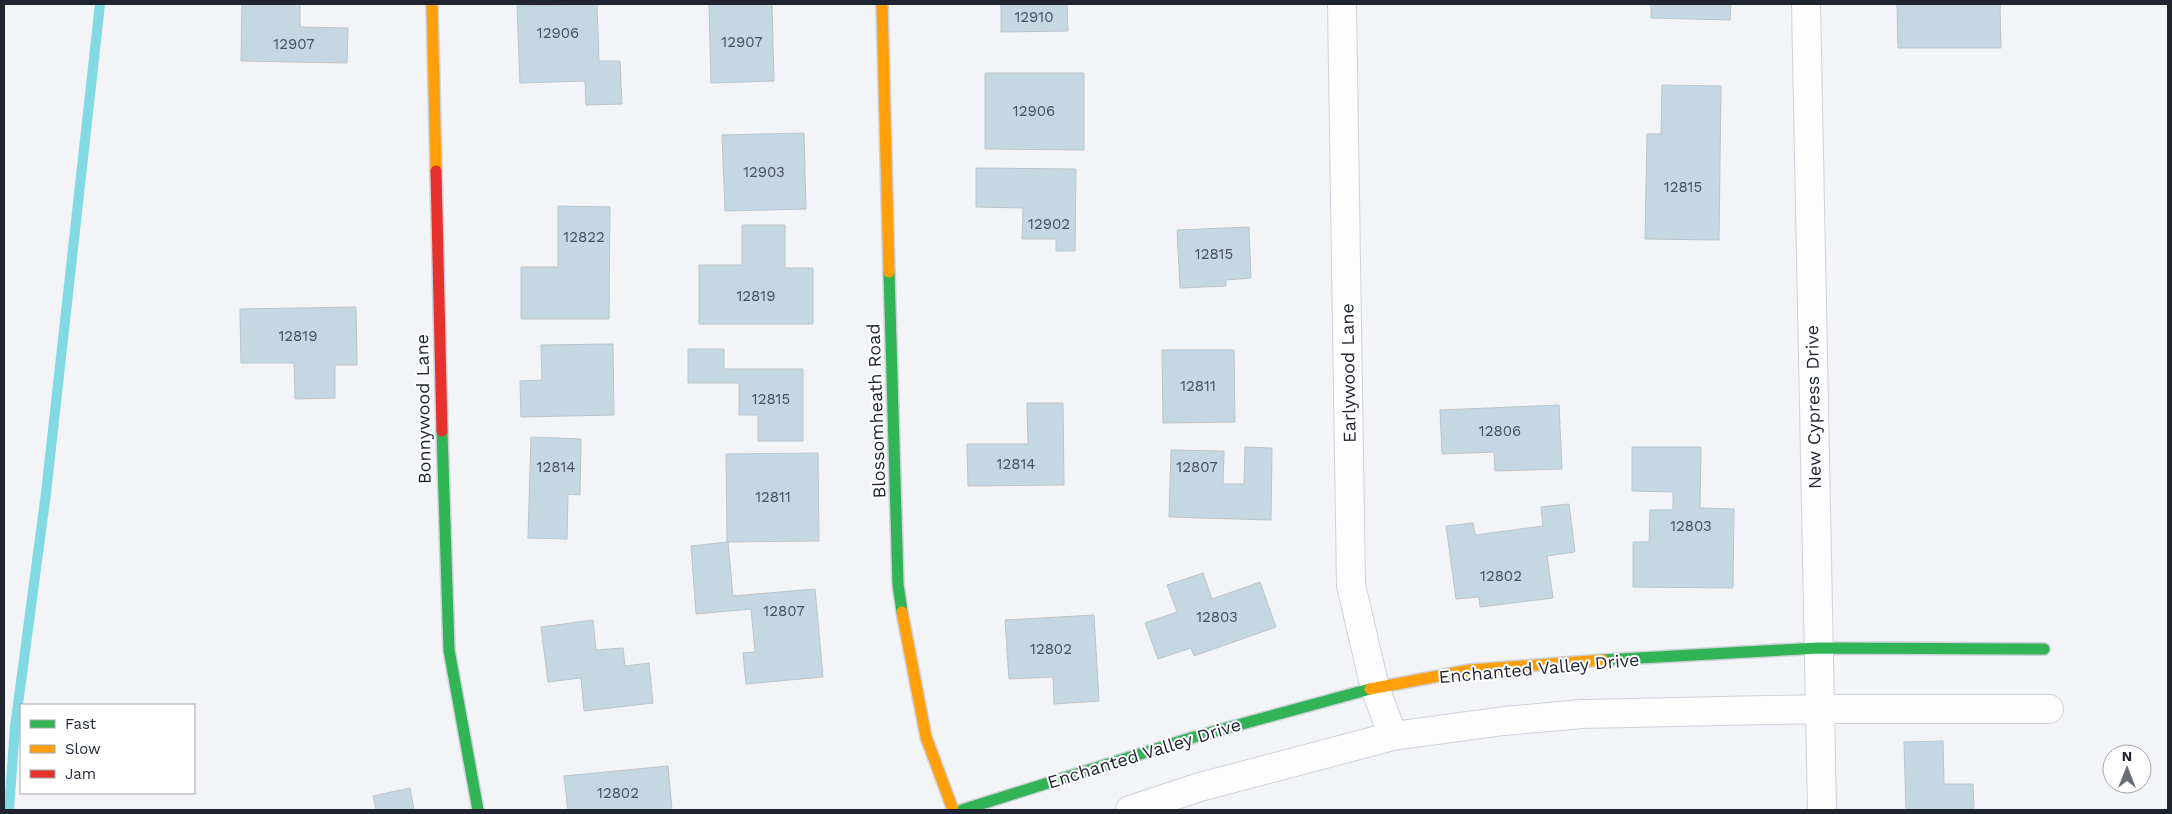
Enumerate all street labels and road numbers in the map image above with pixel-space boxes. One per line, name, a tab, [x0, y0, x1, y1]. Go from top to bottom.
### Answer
street label: Earlywood Lane	[1336, 303, 1360, 443]
street label: Blossomheath Road	[862, 323, 890, 499]
street label: New Cypress Drive	[1801, 325, 1825, 489]
street label: Bonnywood Lane	[411, 334, 435, 484]
street label: Enchanted Valley Drive	[1438, 649, 1640, 687]
street label: Enchanted Valley Drive	[1045, 714, 1243, 792]

